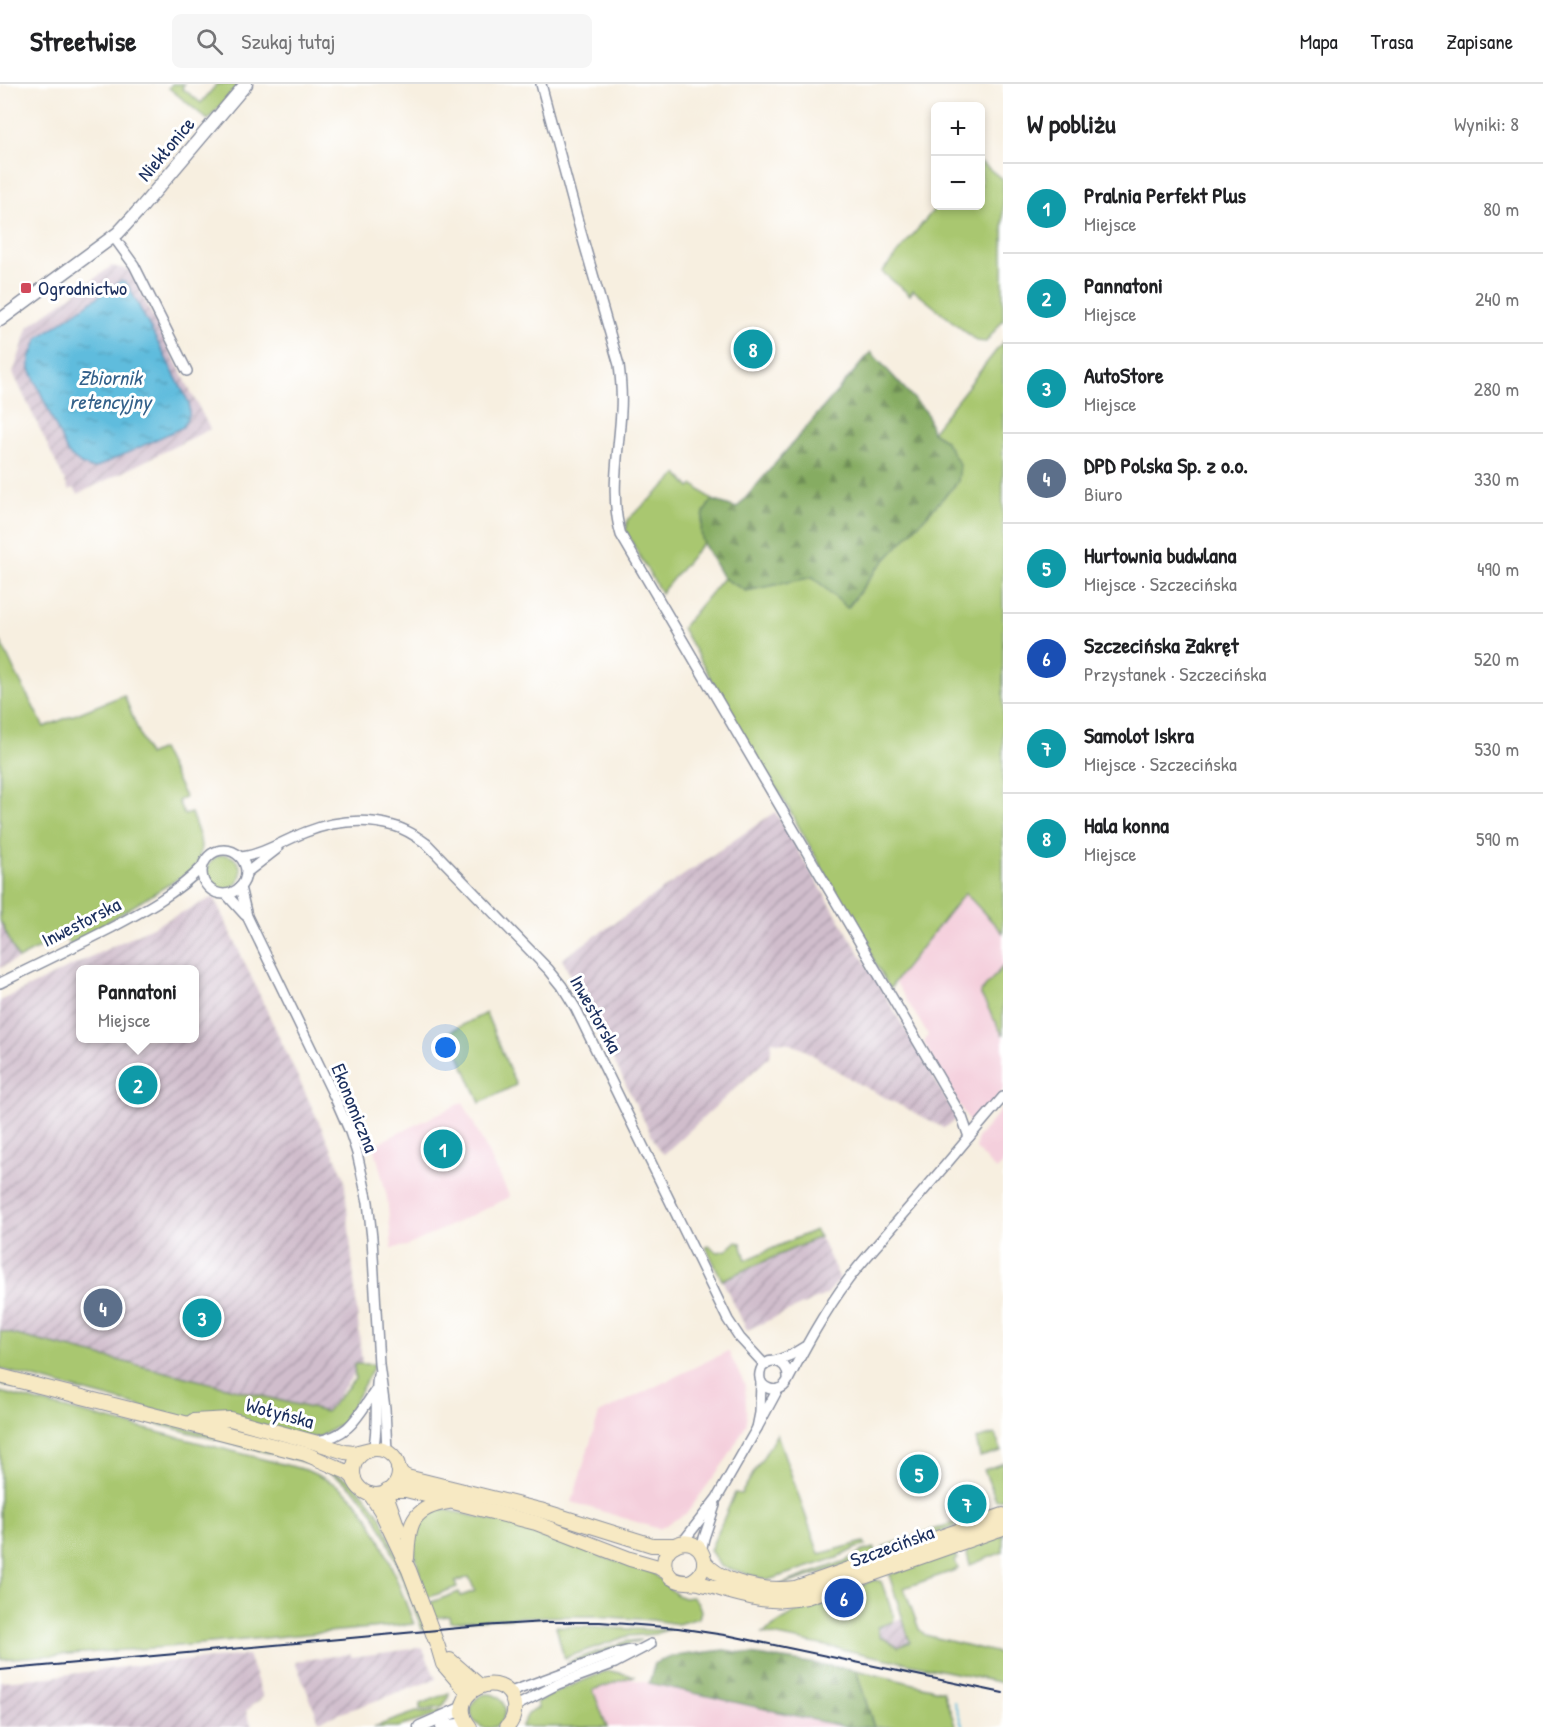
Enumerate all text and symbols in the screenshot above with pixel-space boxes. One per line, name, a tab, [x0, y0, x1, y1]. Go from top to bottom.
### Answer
search box	[172, 14, 592, 68]
text: Streetwise	[30, 22, 136, 60]
icon: search	[193, 25, 226, 58]
text: Szukaj tutaj	[241, 26, 335, 56]
text: Mapa	[1300, 27, 1338, 56]
text: Trasa	[1371, 27, 1413, 56]
text: Zapisane	[1446, 27, 1513, 56]
map controls	[931, 102, 985, 210]
button: +	[931, 102, 985, 156]
text: W pobliżu	[1027, 106, 1116, 141]
text: Wyniki: 8	[1454, 110, 1519, 137]
street label: Niekłonice	[131, 111, 200, 187]
button: −	[931, 156, 985, 210]
text: Pralnia Perfekt Plus	[1084, 180, 1246, 210]
text: 1	[1043, 195, 1050, 222]
text: 80 m	[1483, 195, 1519, 222]
text: Miejsce	[1084, 210, 1136, 237]
text: Pannatoni	[1084, 270, 1163, 300]
place label: Ogrodnictwo	[38, 274, 127, 301]
marker: Ogrodnictwo	[19, 281, 33, 295]
text: 2	[1042, 285, 1051, 312]
text: 240 m	[1475, 285, 1519, 312]
text: Miejsce	[1084, 300, 1136, 327]
pin: 8	[734, 326, 772, 372]
text: AutoStore	[1084, 360, 1164, 390]
water label: Zbiornik retencyjny	[69, 363, 153, 416]
text: 3	[1042, 375, 1051, 402]
text: 280 m	[1474, 375, 1519, 402]
text: Miejsce	[1084, 390, 1136, 417]
text: DPD Polska Sp. z o.o.	[1084, 450, 1248, 480]
text: 4	[1043, 465, 1050, 492]
text: 330 m	[1474, 465, 1519, 492]
text: Biuro	[1084, 480, 1122, 507]
text: Hurtownia budwlana	[1084, 540, 1236, 570]
text: 5	[1042, 555, 1051, 582]
text: 490 m	[1477, 555, 1519, 582]
text: Miejsce · Szczecińska	[1084, 570, 1237, 597]
text: Szczecińska Zakręt	[1084, 630, 1239, 660]
text: 6	[1043, 645, 1050, 672]
text: 520 m	[1474, 645, 1519, 672]
text: Przystanek · Szczecińska	[1084, 660, 1266, 687]
text: Samolot Iskra	[1084, 720, 1194, 750]
text: 7	[1042, 735, 1051, 762]
text: 530 m	[1474, 735, 1519, 762]
text: Miejsce · Szczecińska	[1084, 750, 1237, 777]
text: Hala konna	[1084, 810, 1169, 840]
text: 8	[1042, 825, 1051, 852]
text: 590 m	[1476, 825, 1519, 852]
text: Miejsce	[1084, 840, 1136, 867]
street label: Inwestorska	[37, 890, 125, 953]
popup	[76, 965, 199, 1043]
street label: Inwestorska	[564, 970, 629, 1058]
text: Pannatoni	[98, 976, 177, 1006]
text: Miejsce	[98, 1006, 150, 1033]
your location	[431, 1033, 460, 1062]
street label: Ekonomiczna	[325, 1059, 386, 1156]
pin: 2	[118, 1062, 158, 1108]
pin: 1	[424, 1126, 462, 1172]
pin: 4	[84, 1286, 122, 1330]
pin: 3	[182, 1296, 222, 1340]
street label: Wołyńska	[243, 1391, 317, 1435]
pin: 5	[900, 1452, 938, 1496]
pin: 7	[948, 1482, 986, 1526]
street label: Szczecińska	[846, 1518, 938, 1573]
pin: 6	[824, 1576, 864, 1621]

